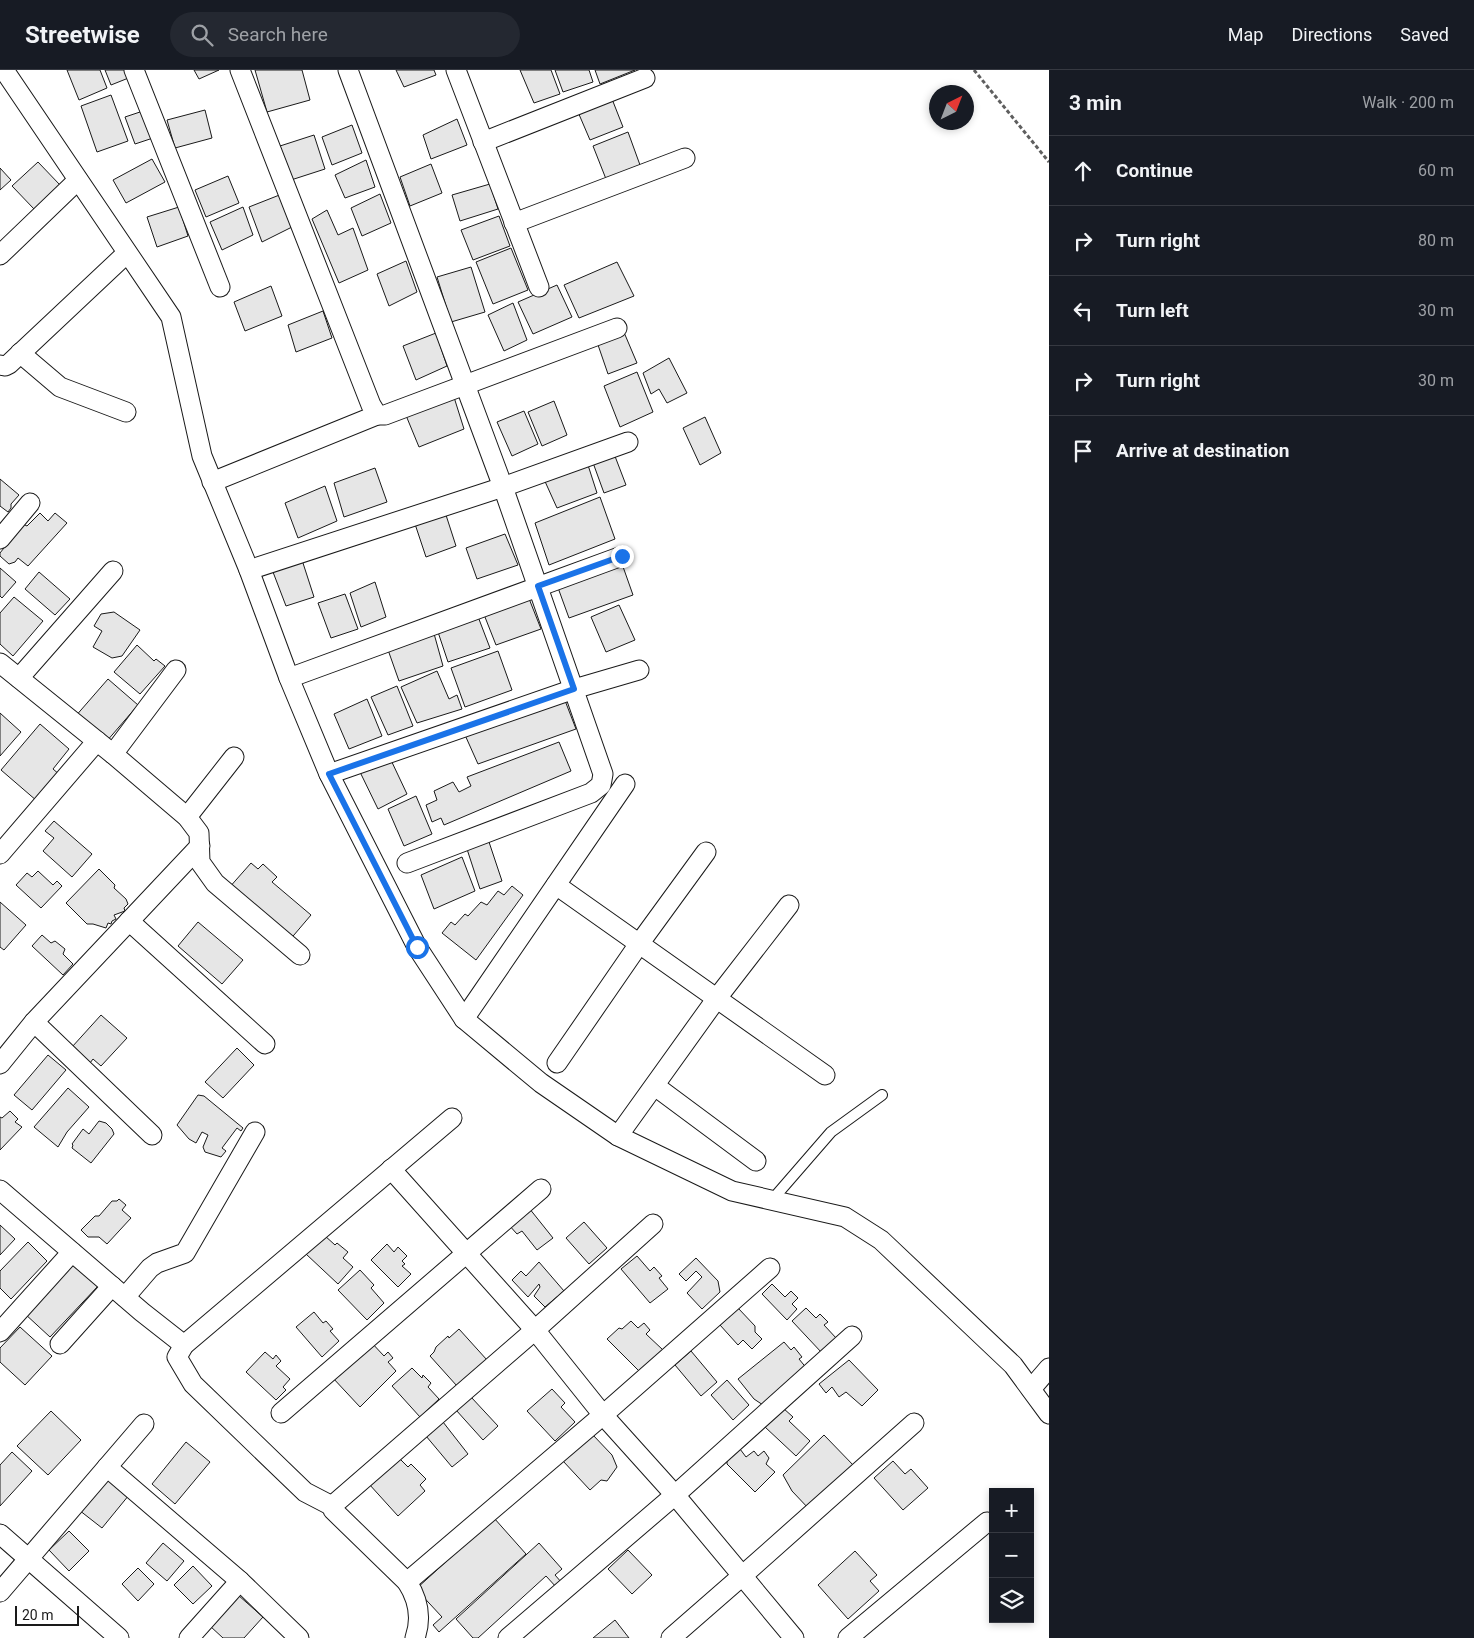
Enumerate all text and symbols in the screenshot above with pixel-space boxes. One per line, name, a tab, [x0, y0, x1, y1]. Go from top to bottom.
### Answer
search box	[170, 12, 520, 57]
text: Streetwise	[25, 21, 140, 49]
icon: search	[188, 21, 216, 49]
text: Search here	[228, 23, 328, 46]
text: Map	[1228, 24, 1263, 45]
text: Directions	[1291, 24, 1372, 45]
text: Saved	[1400, 24, 1449, 45]
north arrow	[929, 85, 974, 130]
text: 3 min	[1069, 91, 1122, 115]
text: Walk · 200 m	[1362, 93, 1454, 112]
icon: ahead	[1069, 157, 1097, 185]
text: Continue	[1116, 159, 1193, 182]
text: 60 m	[1418, 161, 1454, 180]
icon: right	[1069, 227, 1097, 255]
text: Turn right	[1116, 229, 1200, 252]
text: 80 m	[1418, 231, 1454, 250]
icon: left	[1069, 297, 1097, 325]
text: Turn left	[1116, 299, 1189, 322]
text: 30 m	[1418, 301, 1454, 320]
icon: right	[1069, 367, 1097, 395]
text: Turn right	[1116, 369, 1200, 392]
text: 30 m	[1418, 371, 1454, 390]
icon: arrive	[1069, 437, 1097, 465]
text: Arrive at destination	[1116, 439, 1289, 462]
route end	[611, 545, 634, 568]
route start	[406, 936, 429, 959]
map controls	[989, 1488, 1034, 1623]
button: +	[989, 1488, 1034, 1533]
button: −	[989, 1533, 1034, 1578]
button: layers	[989, 1578, 1034, 1623]
scale bar	[15, 1603, 79, 1626]
text: 20 m	[22, 1607, 54, 1623]

